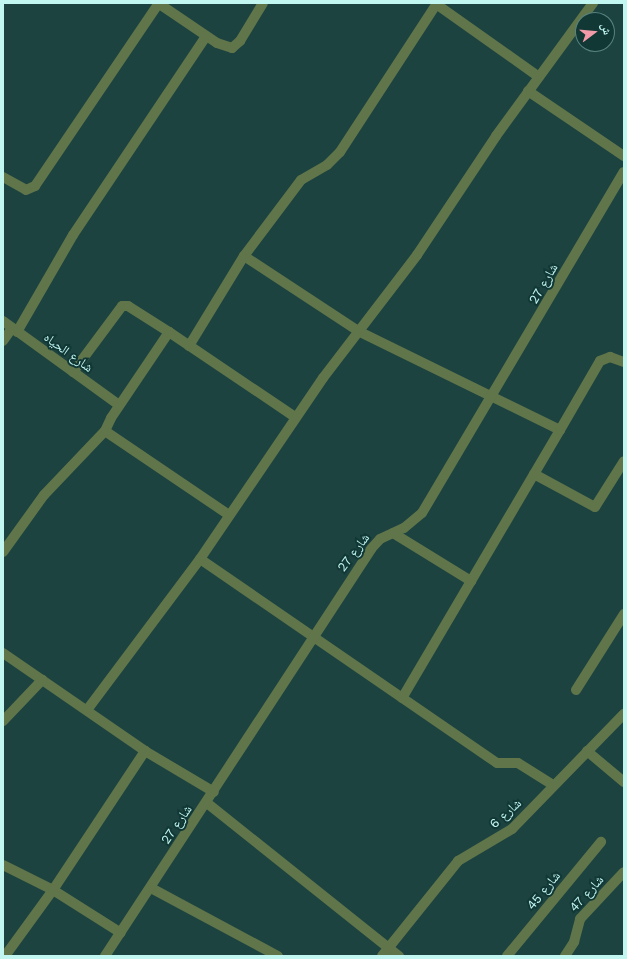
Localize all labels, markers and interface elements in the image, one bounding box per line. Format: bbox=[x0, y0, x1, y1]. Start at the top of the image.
north arrow bbox=[575, 12, 615, 52]
text: ش bbox=[598, 21, 614, 36]
street label: شارع 27 bbox=[526, 261, 562, 307]
street label: شارع الحياه bbox=[40, 330, 96, 376]
street label: شارع 27 bbox=[335, 531, 373, 575]
street label: شارع 6 bbox=[487, 796, 525, 832]
street label: شارع 27 bbox=[158, 802, 196, 848]
street label: شارع 45 bbox=[524, 869, 564, 913]
street label: شارع 47 bbox=[567, 873, 607, 915]

